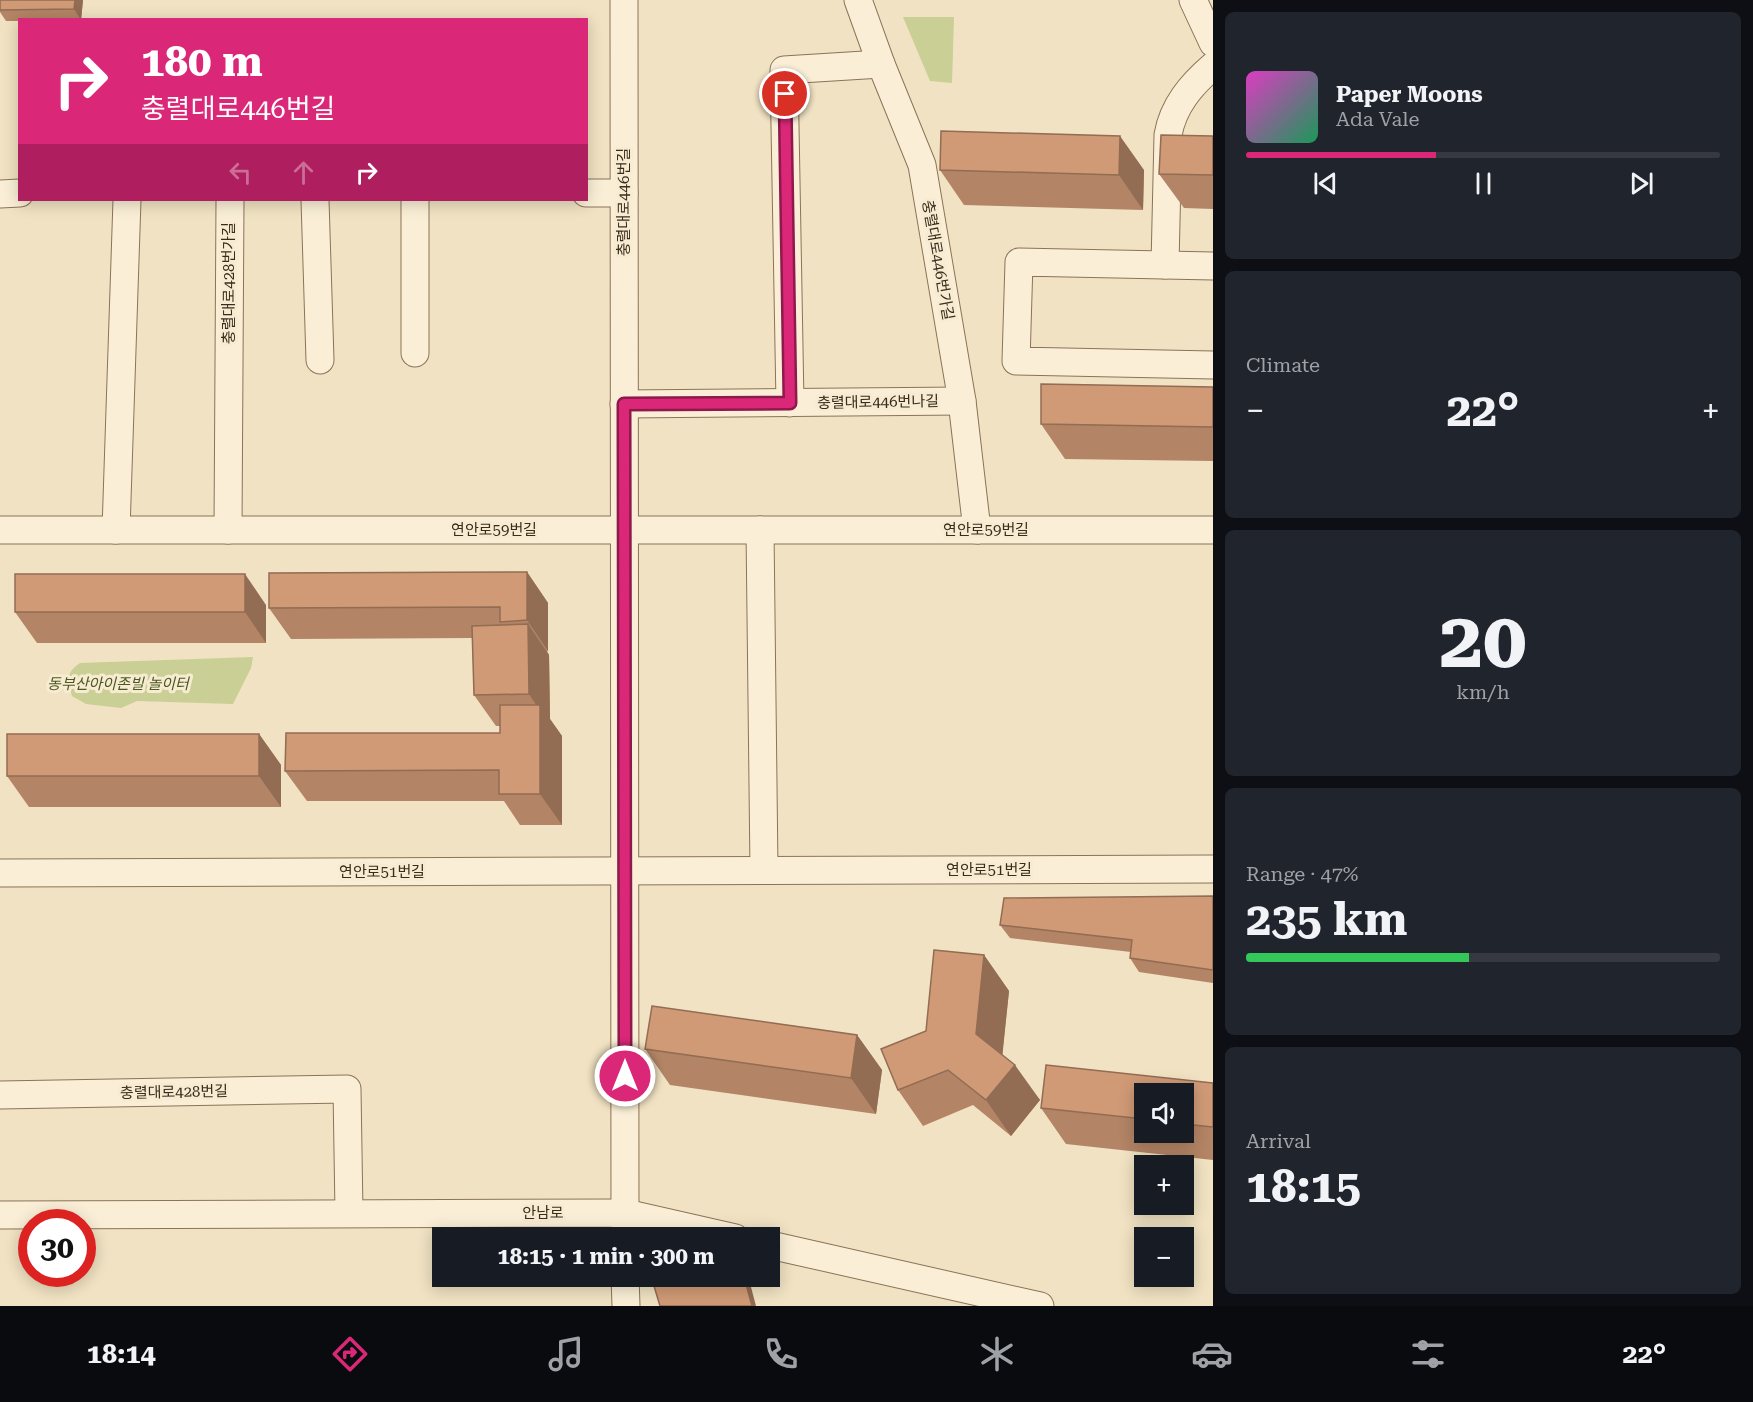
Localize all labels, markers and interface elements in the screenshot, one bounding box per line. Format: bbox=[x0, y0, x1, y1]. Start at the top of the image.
text: 180 m bbox=[141, 37, 263, 86]
icon: right bbox=[42, 42, 120, 120]
pin bbox=[759, 68, 810, 119]
icon: arrive bbox=[768, 77, 801, 110]
text: Paper Moons bbox=[1336, 82, 1483, 107]
text: 충렬대로446번길 bbox=[141, 93, 335, 125]
text: Ada Vale bbox=[1336, 107, 1419, 131]
street label: 충렬대로446번길 bbox=[615, 148, 633, 256]
icon: left bbox=[224, 156, 257, 189]
icon: ahead bbox=[287, 156, 320, 189]
icon: right bbox=[350, 156, 383, 189]
icon: previous bbox=[1309, 167, 1342, 200]
icon: pause bbox=[1467, 167, 1500, 200]
icon: next bbox=[1625, 167, 1658, 200]
street label: 충렬대로446번가길 bbox=[919, 198, 957, 322]
street label: 충렬대로428번가길 bbox=[220, 222, 238, 344]
text: Climate bbox=[1246, 353, 1320, 377]
text: 22° bbox=[1447, 384, 1519, 437]
text: − bbox=[1246, 391, 1264, 430]
text: + bbox=[1702, 391, 1720, 430]
street label: 충렬대로446번나길 bbox=[817, 392, 939, 412]
street label: 연안로59번길 bbox=[451, 521, 537, 539]
street label: 연안로59번길 bbox=[943, 521, 1029, 539]
text: 20 bbox=[1439, 595, 1527, 686]
park label: 동부산아이존빌 놀이터 bbox=[47, 675, 191, 693]
text: km/h bbox=[1456, 680, 1510, 704]
street label: 연안로51번길 bbox=[946, 861, 1032, 879]
text: Range · 47% bbox=[1246, 862, 1358, 886]
street label: 연안로51번길 bbox=[339, 863, 425, 881]
text: 235 km bbox=[1246, 893, 1407, 946]
position arrow bbox=[593, 1044, 657, 1108]
street label: 충렬대로428번길 bbox=[120, 1082, 228, 1102]
map controls bbox=[1134, 1083, 1194, 1287]
button: sound bbox=[1134, 1083, 1194, 1143]
text: Arrival bbox=[1246, 1129, 1311, 1153]
button: + bbox=[1134, 1155, 1194, 1215]
text: 18:15 bbox=[1246, 1160, 1361, 1213]
street label: 안남로 bbox=[522, 1204, 564, 1222]
speed limit sign: 30 bbox=[18, 1209, 96, 1287]
button: − bbox=[1134, 1227, 1194, 1287]
text: 18:15 · 1 min · 300 m bbox=[497, 1244, 715, 1269]
icon: directions bbox=[329, 1333, 371, 1375]
icon: music bbox=[545, 1333, 587, 1375]
icon: phone bbox=[760, 1333, 802, 1375]
icon: climate bbox=[976, 1333, 1018, 1375]
icon: car bbox=[1191, 1333, 1233, 1375]
icon: filters bbox=[1407, 1333, 1449, 1375]
text: 18:14 bbox=[87, 1338, 156, 1370]
text: 22° bbox=[1623, 1338, 1666, 1370]

